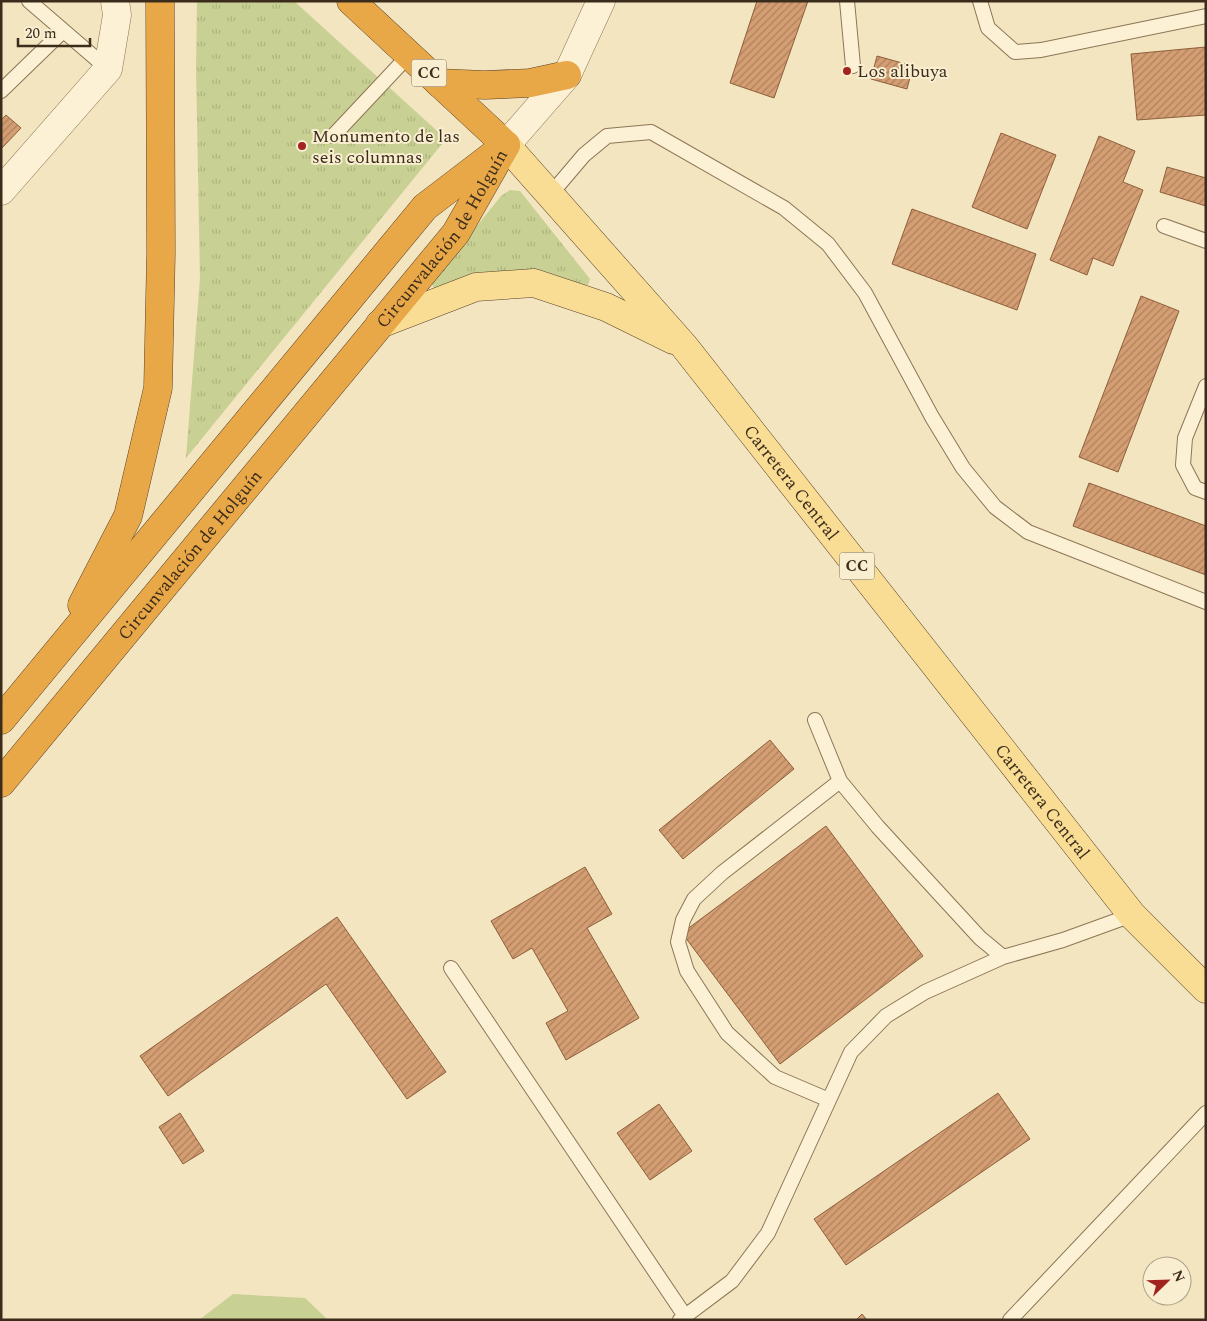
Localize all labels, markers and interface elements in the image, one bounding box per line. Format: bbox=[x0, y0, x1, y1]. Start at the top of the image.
scale bar bbox=[18, 15, 90, 47]
text: 20 m bbox=[25, 22, 57, 45]
place label: Los alibuya bbox=[857, 58, 948, 85]
road number: CC bbox=[412, 59, 446, 86]
marker: Los alibuya bbox=[841, 65, 853, 77]
place label: Monumento de las seis columnas bbox=[312, 123, 460, 171]
marker: Monumento de las seis columnas bbox=[296, 140, 308, 152]
street label: Circunvalación de Holguín bbox=[369, 144, 514, 334]
street label: Carretera Central bbox=[737, 419, 846, 546]
street label: Circunvalación de Holguín bbox=[111, 464, 268, 646]
road number: CC bbox=[840, 552, 874, 580]
street label: Carretera Central bbox=[988, 738, 1097, 865]
north arrow bbox=[1142, 1256, 1192, 1306]
text: N bbox=[1167, 1267, 1190, 1285]

